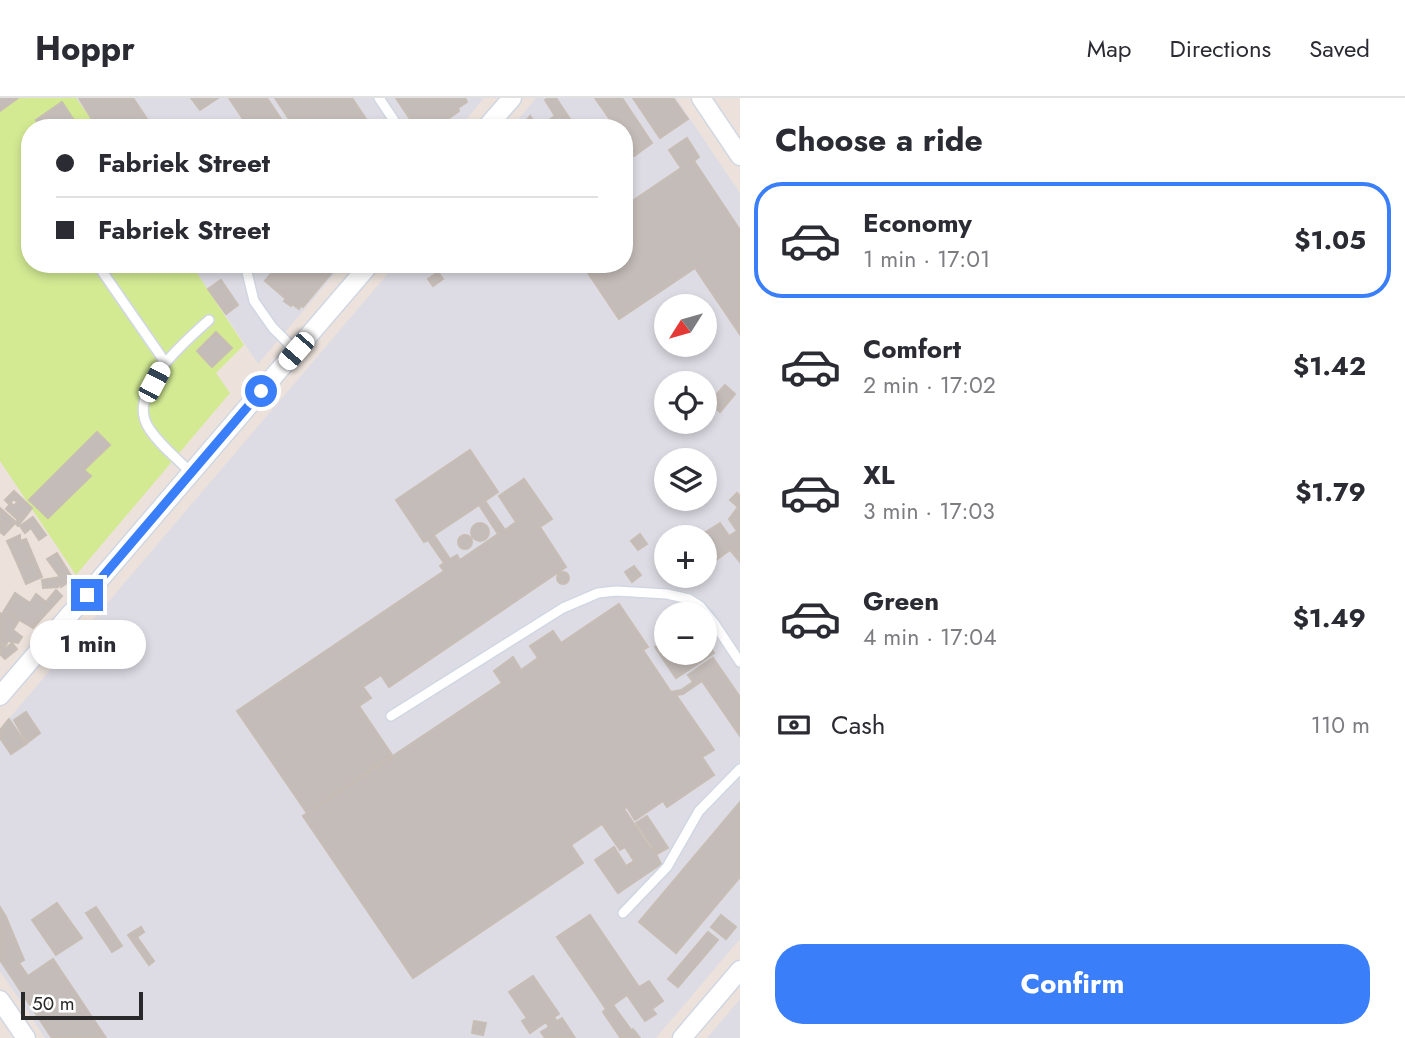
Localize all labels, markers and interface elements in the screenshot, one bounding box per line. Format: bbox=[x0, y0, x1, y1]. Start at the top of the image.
text: Hoppr bbox=[35, 25, 135, 72]
text: Map bbox=[1087, 31, 1132, 66]
text: Directions bbox=[1170, 31, 1271, 66]
text: Saved bbox=[1309, 31, 1370, 66]
text: Choose a ride bbox=[775, 117, 983, 163]
text: Fabriek Street bbox=[98, 144, 270, 182]
text: Economy bbox=[863, 204, 972, 242]
icon: car bbox=[779, 209, 842, 272]
text: Fabriek Street bbox=[98, 211, 270, 249]
text: $1.05 bbox=[1294, 221, 1366, 259]
text: 1 min · 17:01 bbox=[863, 242, 990, 276]
north arrow bbox=[654, 294, 718, 357]
map controls bbox=[654, 294, 717, 665]
car bbox=[275, 328, 318, 374]
text: Comfort bbox=[863, 330, 961, 368]
icon: car bbox=[779, 335, 842, 398]
text: $1.42 bbox=[1293, 347, 1366, 385]
car bbox=[135, 359, 174, 405]
text: 2 min · 17:02 bbox=[863, 368, 996, 402]
button: locate bbox=[654, 371, 717, 434]
route start bbox=[245, 375, 277, 407]
button: layers bbox=[654, 448, 717, 511]
text: XL bbox=[863, 456, 895, 494]
icon: car bbox=[779, 461, 842, 524]
text: $1.79 bbox=[1295, 473, 1366, 511]
text: 3 min · 17:03 bbox=[863, 494, 995, 528]
button: + bbox=[654, 525, 717, 588]
route end bbox=[71, 579, 103, 611]
text: Green bbox=[863, 582, 939, 620]
icon: car bbox=[779, 587, 842, 650]
text: $1.49 bbox=[1293, 599, 1366, 637]
button: − bbox=[654, 602, 717, 665]
callout: 1 min bbox=[29, 620, 145, 668]
text: 4 min · 17:04 bbox=[863, 620, 997, 654]
text: 1 min bbox=[59, 627, 117, 661]
icon: cash bbox=[775, 706, 813, 744]
text: Cash bbox=[831, 706, 885, 744]
text: 110 m bbox=[1311, 708, 1370, 742]
button: Confirm bbox=[775, 944, 1370, 1024]
scale bar bbox=[21, 989, 144, 1021]
text: 50 m bbox=[32, 990, 75, 1017]

